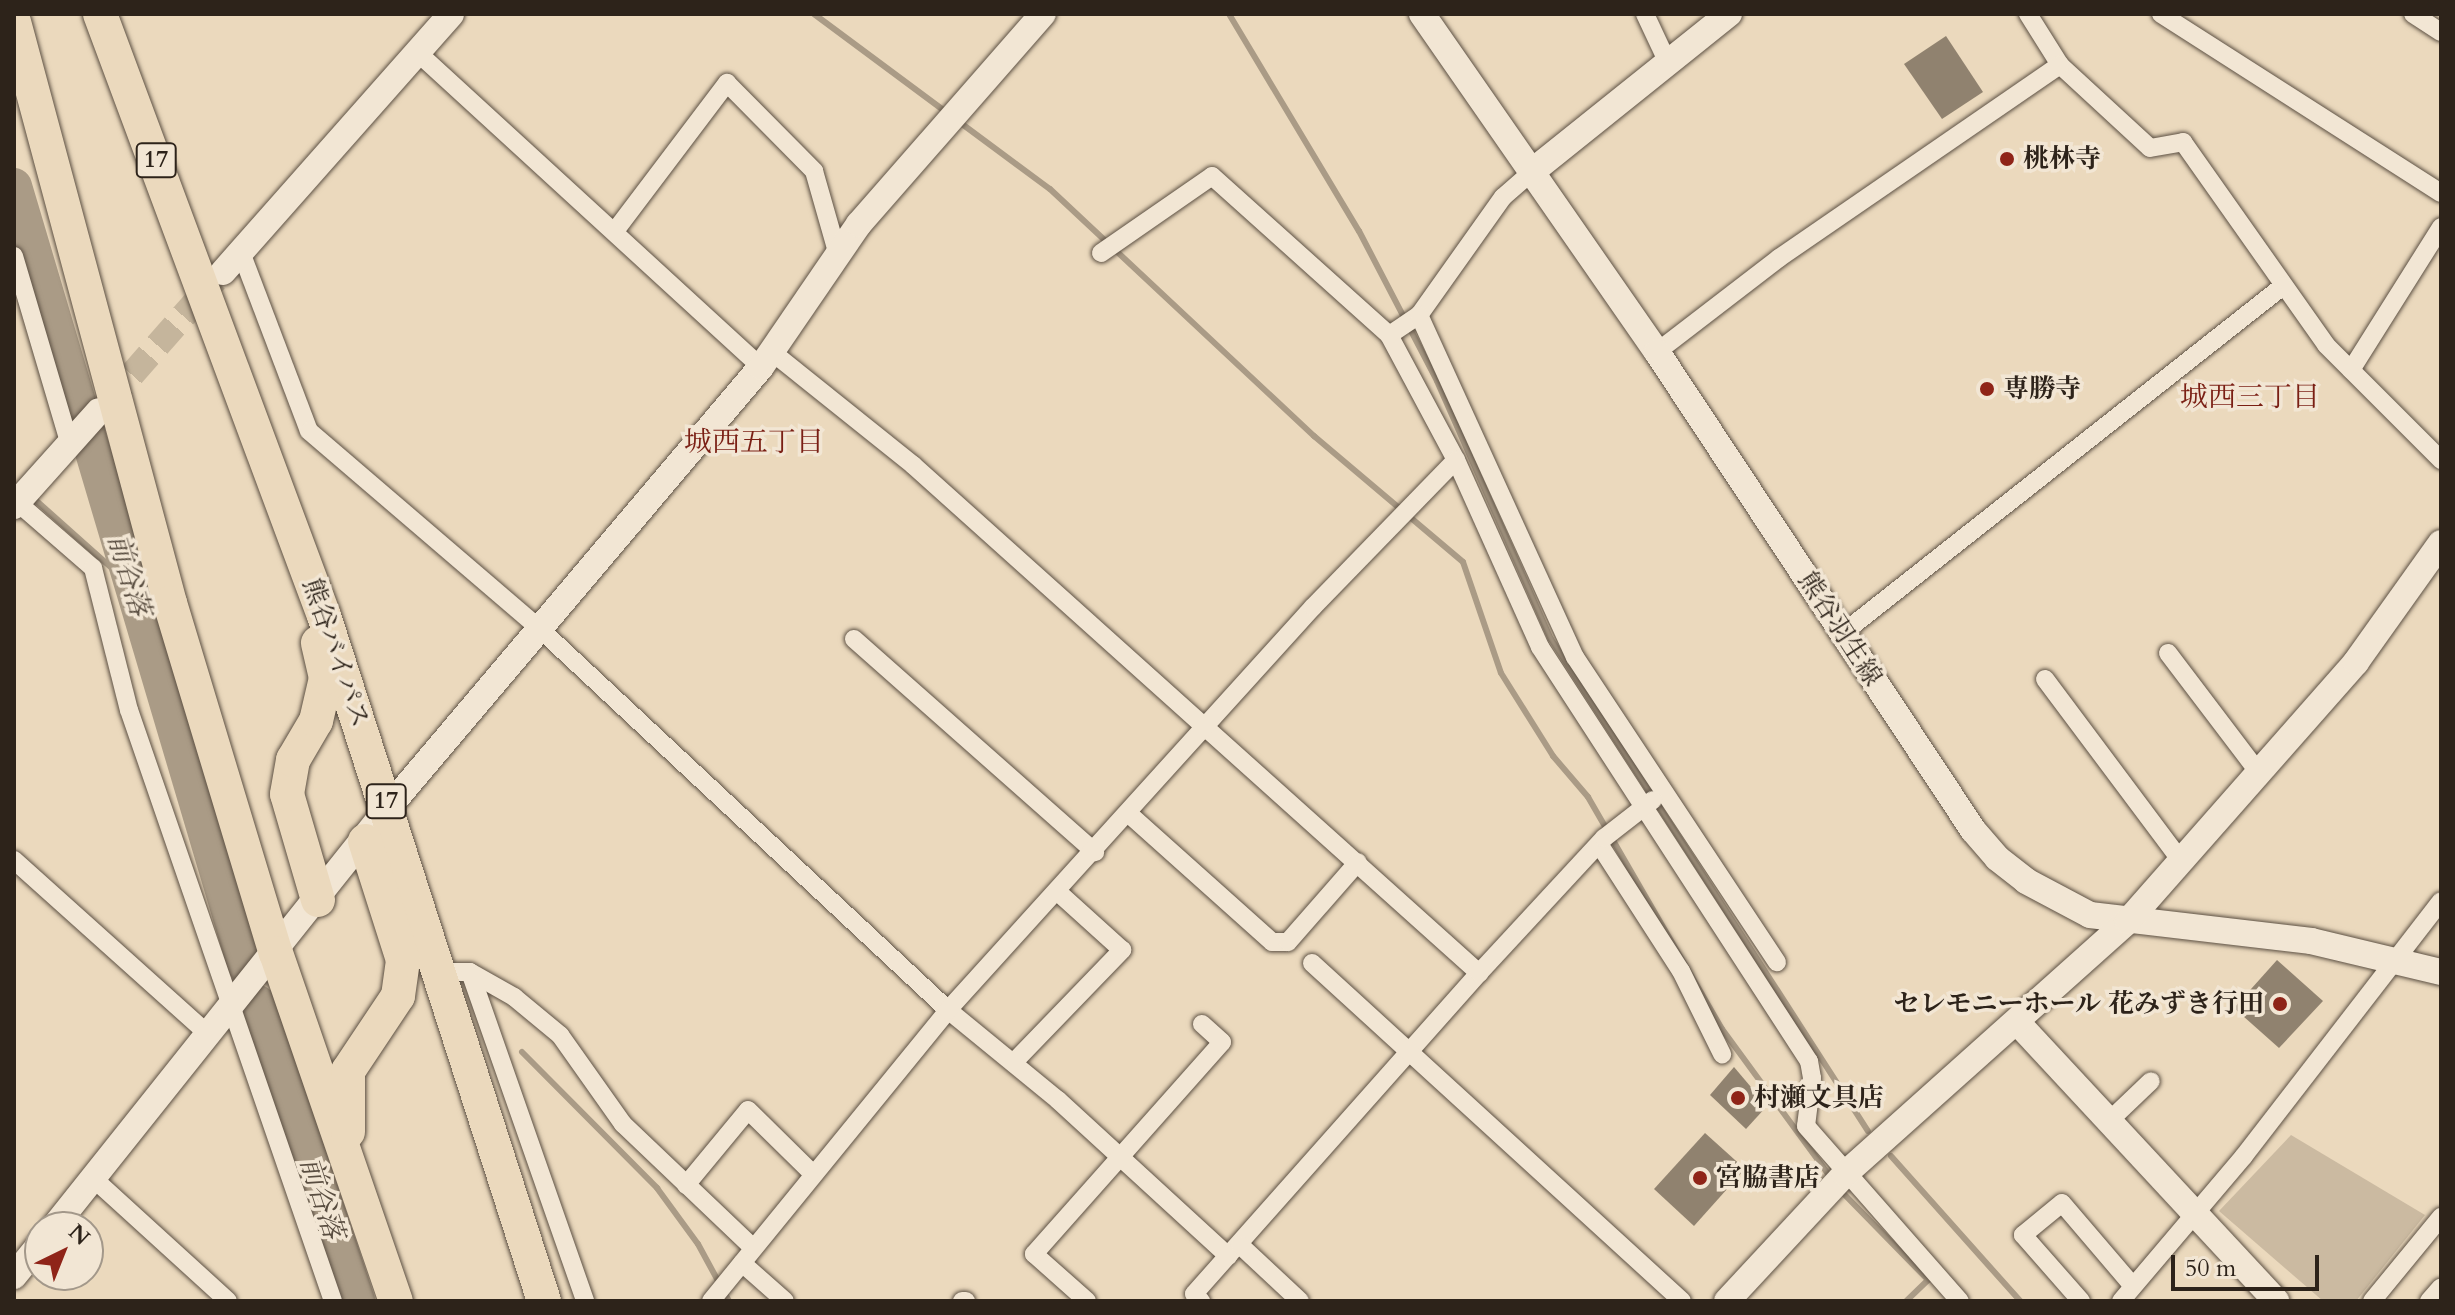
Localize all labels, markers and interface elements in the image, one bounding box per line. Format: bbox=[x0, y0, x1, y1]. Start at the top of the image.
road number: 17 bbox=[134, 140, 178, 180]
place label: 桃林寺 bbox=[2023, 143, 2101, 175]
marker: 桃林寺 bbox=[1998, 150, 2016, 168]
place label: 専勝寺 bbox=[2003, 373, 2081, 405]
marker: 専勝寺 bbox=[1978, 380, 1996, 398]
district label: 城西三丁目 bbox=[2180, 380, 2320, 414]
district label: 城西五丁目 bbox=[684, 425, 824, 459]
water label: 前谷落 bbox=[101, 530, 157, 620]
street label: 熊谷羽生線 bbox=[1792, 566, 1888, 692]
street label: 熊谷バイパス bbox=[296, 574, 376, 732]
road number: 17 bbox=[364, 781, 408, 821]
place label: セレモニーホール 花みずき行田 bbox=[1893, 988, 2264, 1020]
marker: セレモニーホール 花みずき行田 bbox=[2271, 995, 2289, 1013]
place label: 村瀬文具店 bbox=[1754, 1082, 1884, 1114]
marker: 村瀬文具店 bbox=[1729, 1089, 1747, 1107]
water label: 前谷落 bbox=[293, 1153, 351, 1243]
place label: 宮脇書店 bbox=[1716, 1162, 1820, 1194]
marker: 宮脇書店 bbox=[1691, 1169, 1709, 1187]
north arrow bbox=[24, 1211, 104, 1291]
text: N bbox=[62, 1217, 96, 1252]
scale bar bbox=[2175, 1239, 2323, 1289]
text: 50 m bbox=[2185, 1252, 2236, 1285]

